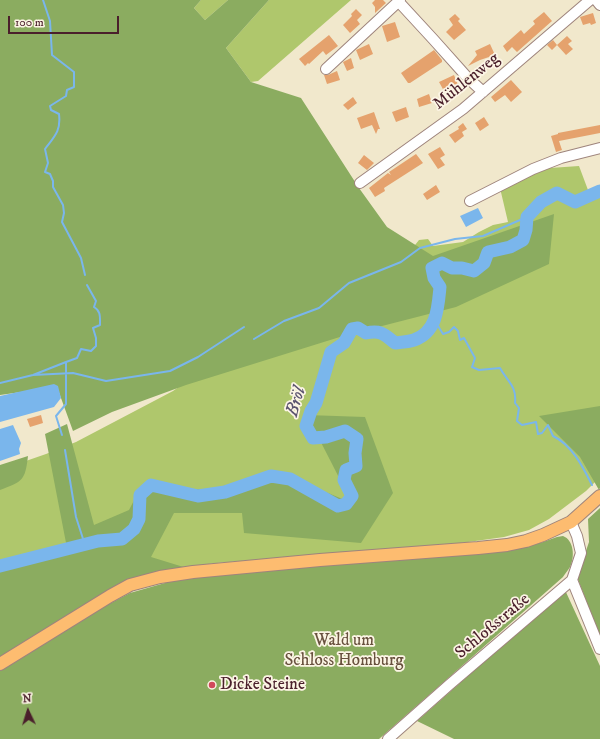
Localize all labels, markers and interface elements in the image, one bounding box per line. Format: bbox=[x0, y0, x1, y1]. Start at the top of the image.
scale bar bbox=[10, 8, 121, 34]
text: 100 m bbox=[15, 15, 44, 30]
street label: Mühlenweg bbox=[430, 49, 504, 115]
water label: Bröl bbox=[282, 385, 312, 419]
street label: Schloßstraße bbox=[452, 590, 534, 664]
park label: Wald um Schloss Homburg bbox=[284, 631, 404, 671]
place label: Dicke Steine bbox=[220, 675, 305, 695]
marker: Dicke Steine bbox=[207, 680, 217, 690]
north arrow bbox=[8, 691, 48, 731]
text: N bbox=[22, 692, 32, 706]

